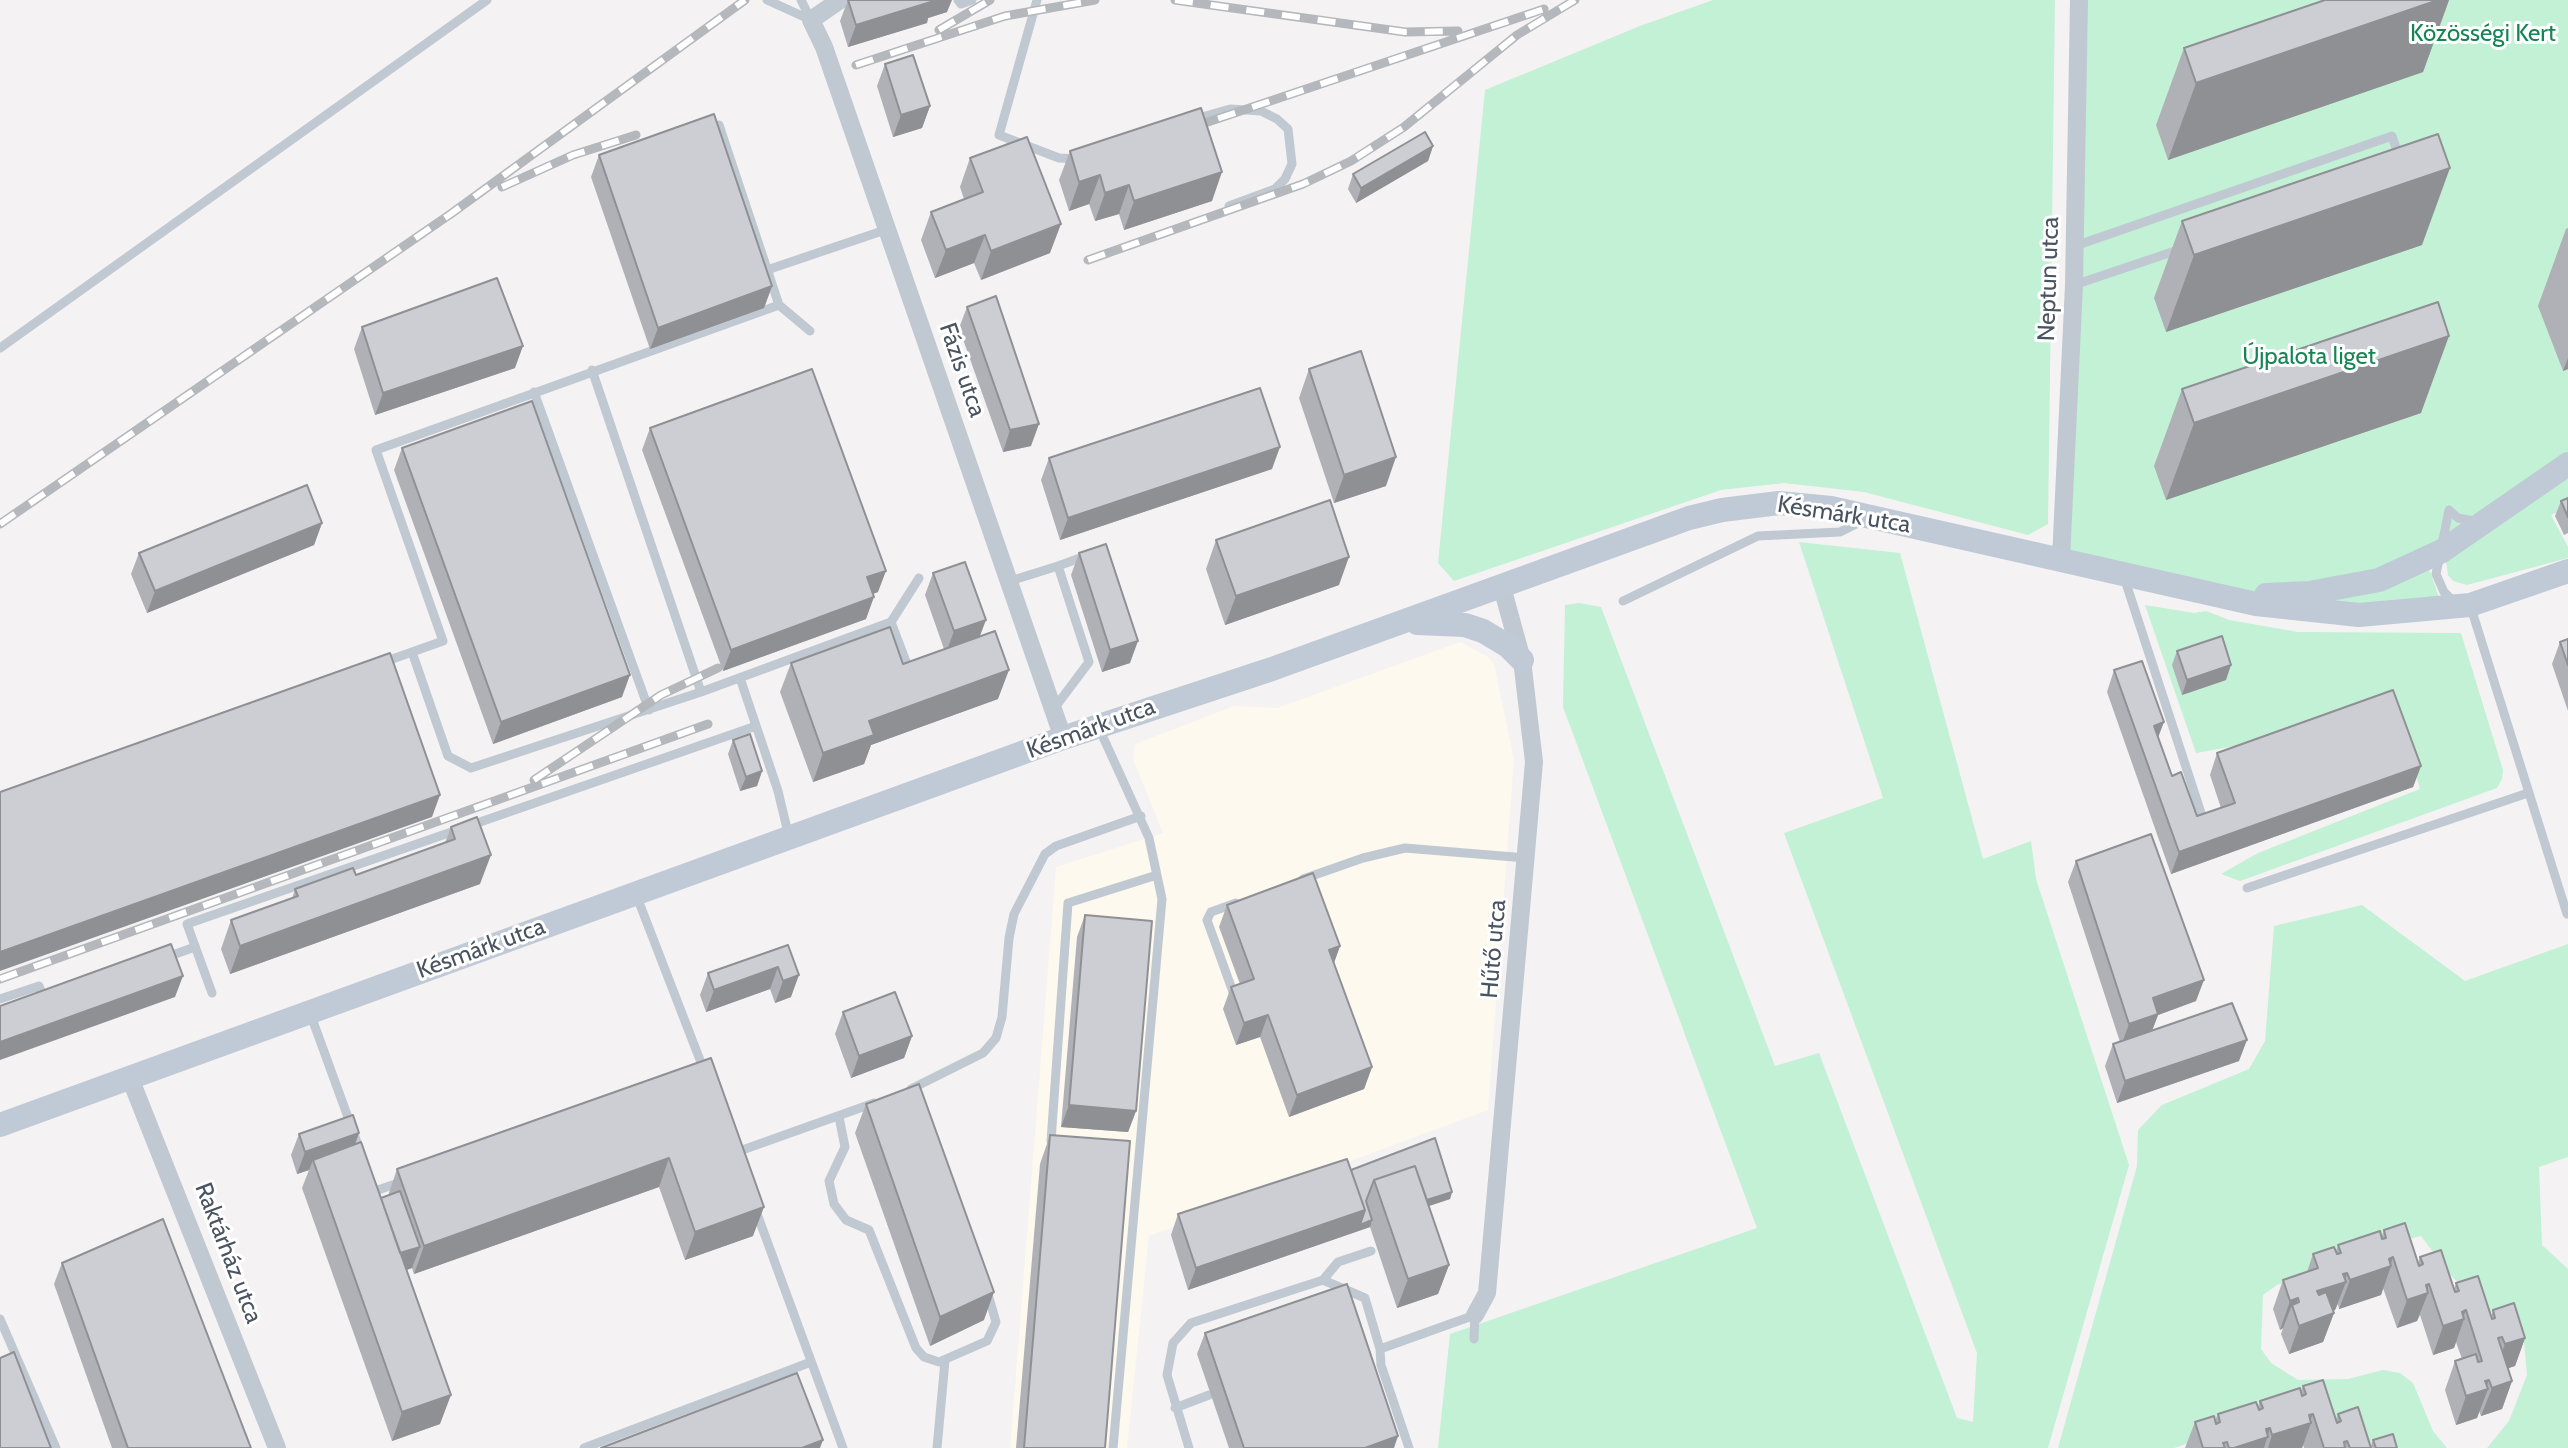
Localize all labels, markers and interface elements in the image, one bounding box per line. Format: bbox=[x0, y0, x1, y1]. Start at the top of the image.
park label: Közösségi Kert bbox=[2410, 20, 2556, 48]
street label: Neptun utca bbox=[2032, 216, 2066, 342]
street label: Fázis utca bbox=[933, 319, 991, 421]
park label: Újpalota liget bbox=[2242, 343, 2376, 371]
street label: Késmárk utca bbox=[1775, 490, 1913, 540]
street label: Késmárk utca bbox=[1023, 693, 1159, 765]
street label: Hűtő utca bbox=[1475, 898, 1513, 1000]
street label: Késmárk utca bbox=[413, 913, 549, 985]
street label: Raktárház utca bbox=[188, 1179, 268, 1327]

